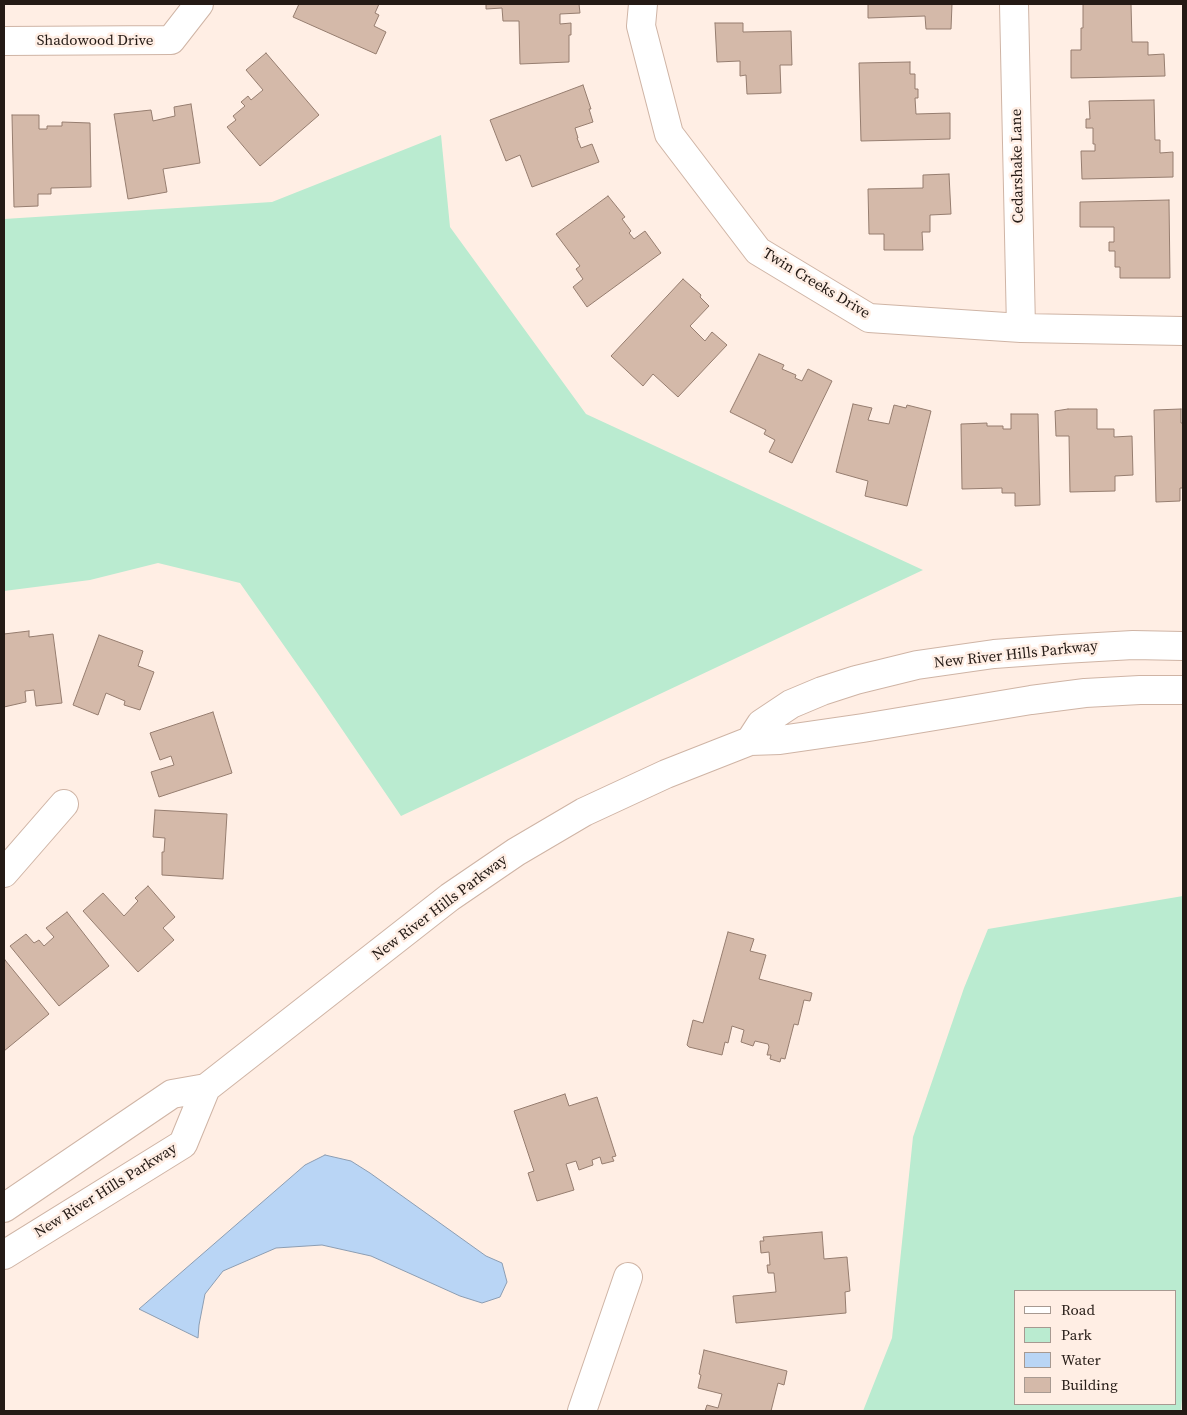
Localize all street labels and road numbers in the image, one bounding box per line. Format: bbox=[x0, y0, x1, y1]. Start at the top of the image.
street label: Shadowood Drive bbox=[37, 32, 153, 50]
street label: Cedarshake Lane bbox=[1008, 109, 1028, 223]
street label: Twin Creeks Drive bbox=[759, 245, 873, 323]
street label: New River Hills Parkway bbox=[933, 637, 1099, 673]
street label: New River Hills Parkway bbox=[369, 851, 511, 965]
street label: New River Hills Parkway bbox=[31, 1140, 181, 1242]

